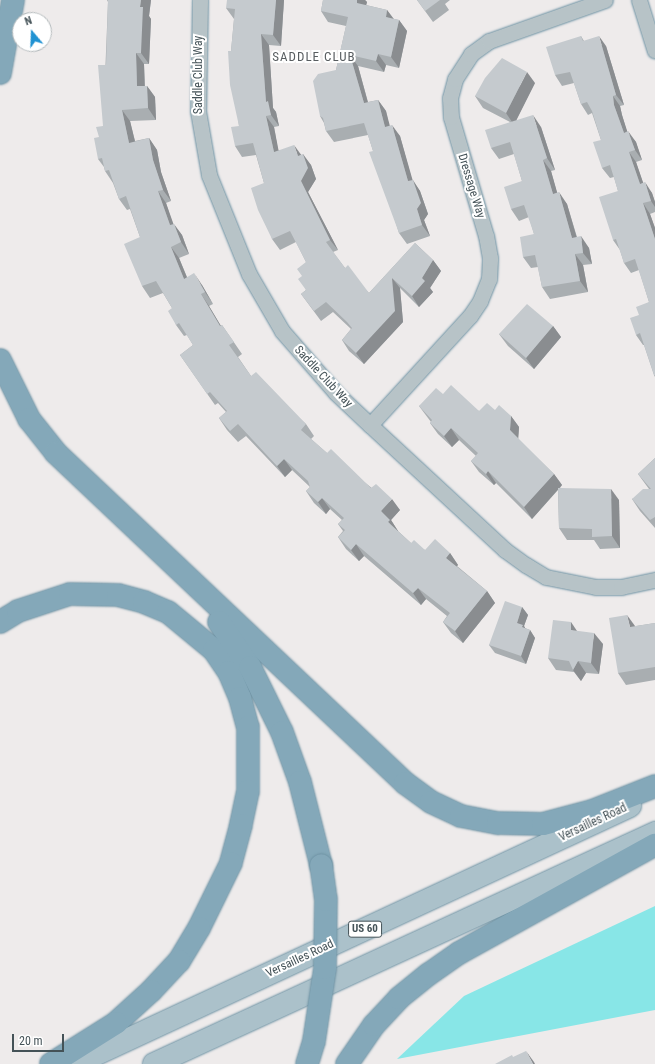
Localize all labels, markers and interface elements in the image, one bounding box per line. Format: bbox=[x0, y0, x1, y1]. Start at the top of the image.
north arrow bbox=[12, 12, 52, 52]
text: N bbox=[23, 14, 34, 28]
street label: Saddle Club Way bbox=[192, 36, 206, 114]
district label: SADDLE CLUB bbox=[272, 49, 356, 65]
street label: Dressage Way bbox=[454, 152, 488, 220]
street label: Saddle Club Way bbox=[291, 343, 355, 411]
street label: Versailles Road bbox=[557, 801, 629, 845]
road number: US 60 bbox=[348, 920, 382, 938]
street label: Versailles Road bbox=[264, 937, 336, 981]
scale bar bbox=[14, 1026, 66, 1052]
text: 20 m bbox=[19, 1034, 43, 1048]

